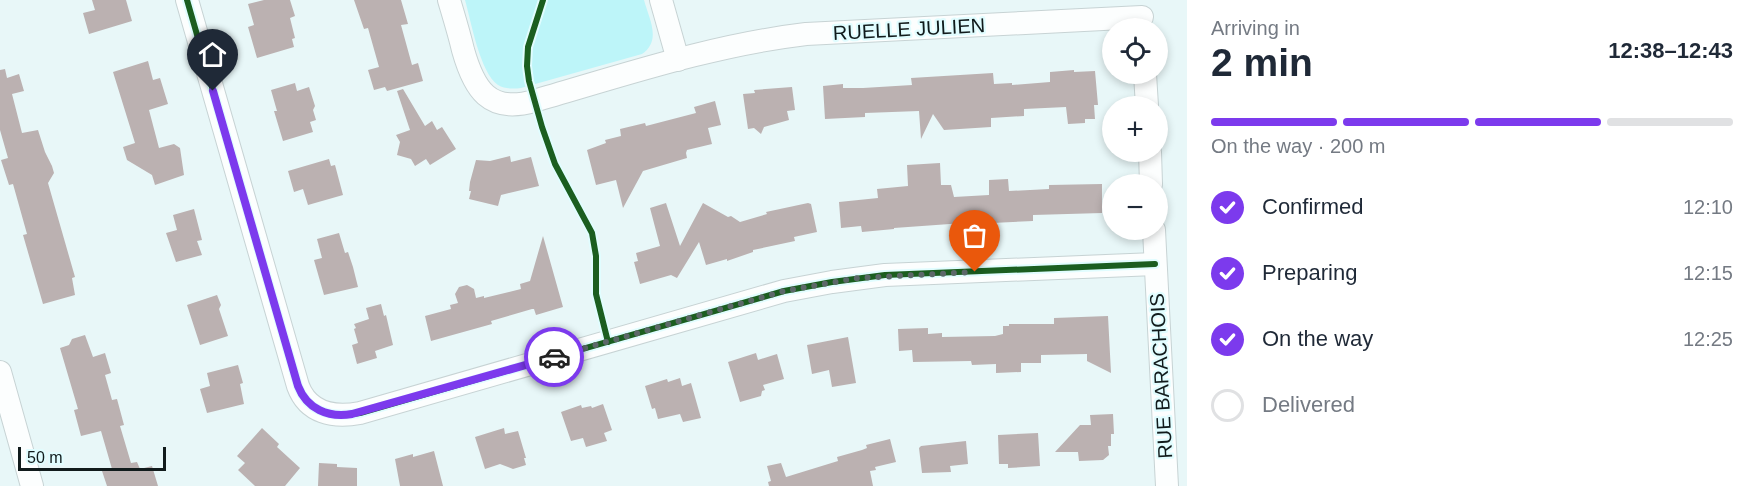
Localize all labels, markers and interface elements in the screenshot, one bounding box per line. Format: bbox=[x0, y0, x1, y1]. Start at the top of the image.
street label: RUELLE JULIEN bbox=[832, 14, 986, 44]
text: Arriving in bbox=[1211, 17, 1300, 39]
map controls bbox=[1102, 18, 1168, 240]
button: locate bbox=[1102, 18, 1168, 84]
pin bbox=[187, 29, 238, 91]
icon: home bbox=[196, 38, 229, 71]
text: 12:38–12:43 bbox=[1608, 38, 1733, 63]
text: 2 min bbox=[1211, 41, 1313, 84]
button: + bbox=[1102, 96, 1168, 162]
text: On the way · 200 m bbox=[1211, 135, 1386, 157]
button: − bbox=[1102, 174, 1168, 240]
icon: check bbox=[1211, 191, 1244, 224]
text: Confirmed bbox=[1262, 194, 1363, 219]
text: 12:10 bbox=[1683, 196, 1733, 218]
pin bbox=[949, 210, 1000, 272]
icon: bag bbox=[958, 219, 991, 252]
icon: check bbox=[1211, 257, 1244, 290]
text: Preparing bbox=[1262, 260, 1357, 285]
text: 12:15 bbox=[1683, 262, 1733, 284]
street label: RUE BARACHOIS bbox=[1146, 293, 1176, 459]
icon: check bbox=[1211, 323, 1244, 356]
text: On the way bbox=[1262, 326, 1373, 351]
courier bbox=[524, 327, 584, 387]
text: 12:25 bbox=[1683, 328, 1733, 350]
icon: car bbox=[538, 341, 571, 374]
text: Delivered bbox=[1262, 392, 1355, 417]
scale bar bbox=[18, 444, 166, 472]
text: 50 m bbox=[27, 449, 63, 466]

